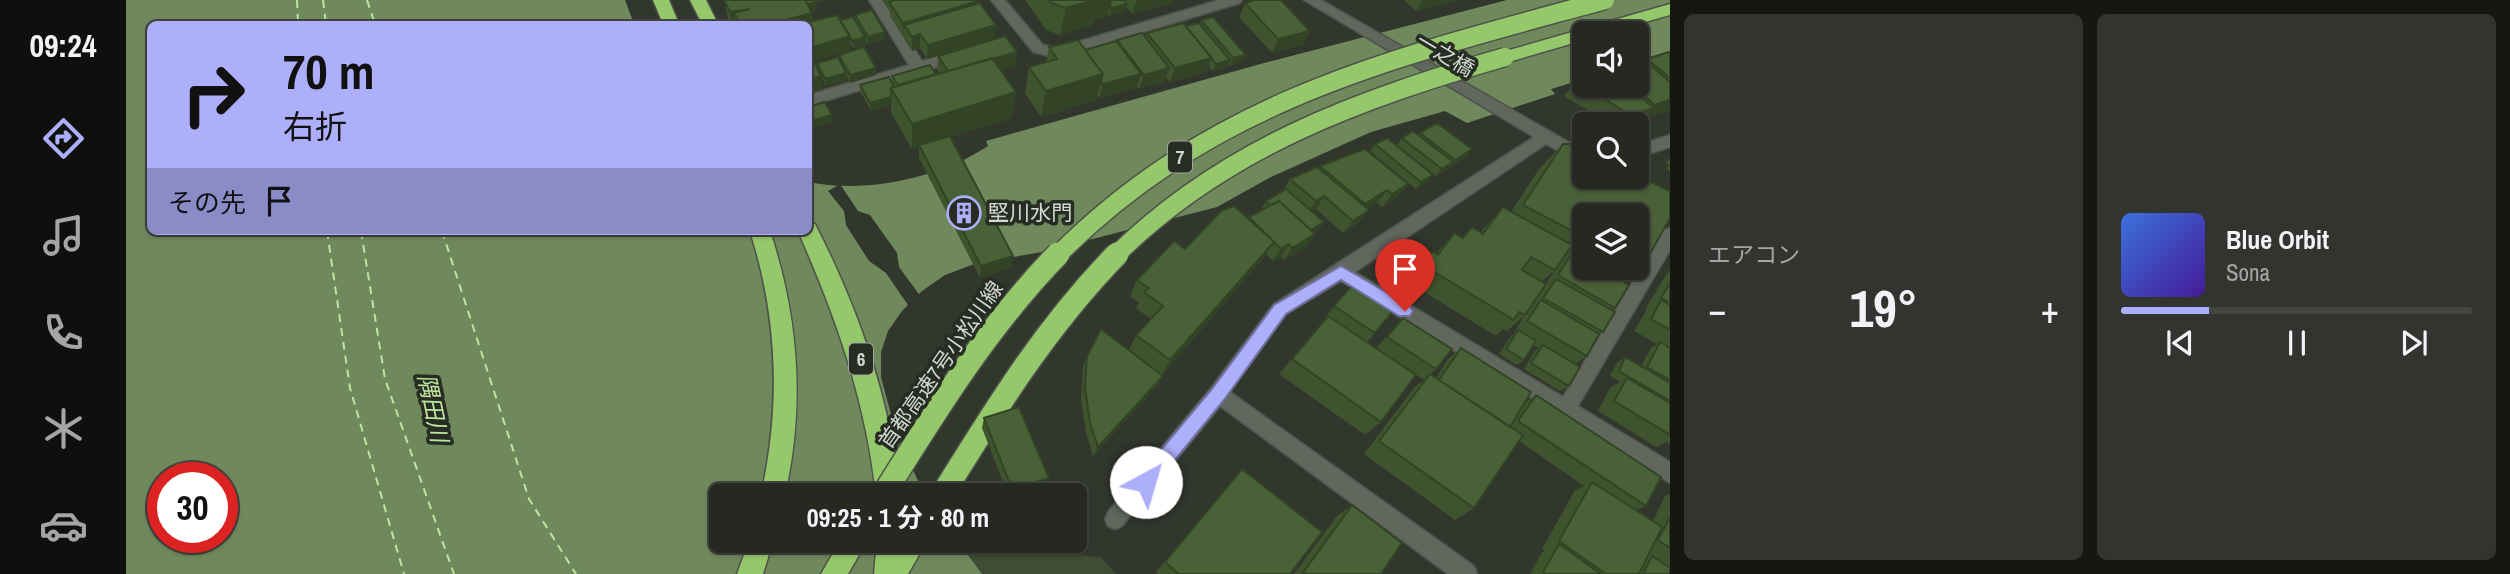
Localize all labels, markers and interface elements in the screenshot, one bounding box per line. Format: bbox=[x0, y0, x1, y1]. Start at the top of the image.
map controls bbox=[1572, 21, 1649, 280]
button: sound bbox=[1572, 21, 1649, 98]
text: 09:24 bbox=[29, 24, 97, 67]
street label: 一之橋 bbox=[1411, 26, 1480, 83]
text: 70 m bbox=[283, 38, 375, 104]
icon: right bbox=[168, 49, 259, 140]
text: 右折 bbox=[283, 105, 347, 148]
button: search bbox=[1572, 112, 1649, 189]
icon: directions bbox=[39, 114, 88, 163]
road number: 7 bbox=[1168, 141, 1192, 172]
icon: arrive bbox=[260, 182, 298, 220]
text: その先 bbox=[168, 185, 246, 220]
building icon: 堅川水門 bbox=[945, 194, 983, 232]
place label: 堅川水門 bbox=[988, 198, 1072, 227]
button: layers bbox=[1572, 203, 1649, 280]
icon: music bbox=[39, 211, 88, 260]
text: Blue Orbit bbox=[2226, 222, 2329, 257]
pin bbox=[1375, 239, 1435, 311]
text: エアコン bbox=[1708, 239, 1800, 270]
icon: arrive bbox=[1386, 250, 1424, 288]
text: Sona bbox=[2226, 257, 2270, 288]
text: 19° bbox=[1849, 273, 1918, 343]
street label: 首都高速7号小松川線 bbox=[872, 275, 1009, 454]
text: − bbox=[1708, 284, 1726, 335]
text: + bbox=[2041, 284, 2059, 335]
icon: phone bbox=[39, 308, 88, 357]
icon: previous bbox=[2161, 324, 2199, 362]
icon: pause bbox=[2278, 324, 2316, 362]
icon: next bbox=[2395, 324, 2433, 362]
road number: 6 bbox=[849, 344, 873, 374]
water label: 隅田川 bbox=[411, 371, 456, 448]
icon: climate bbox=[39, 404, 88, 453]
position arrow bbox=[1109, 445, 1183, 519]
speed limit sign: 30 bbox=[147, 462, 238, 553]
text: 09:25 · 1 分 · 80 m bbox=[807, 500, 989, 535]
icon: car bbox=[39, 501, 88, 550]

